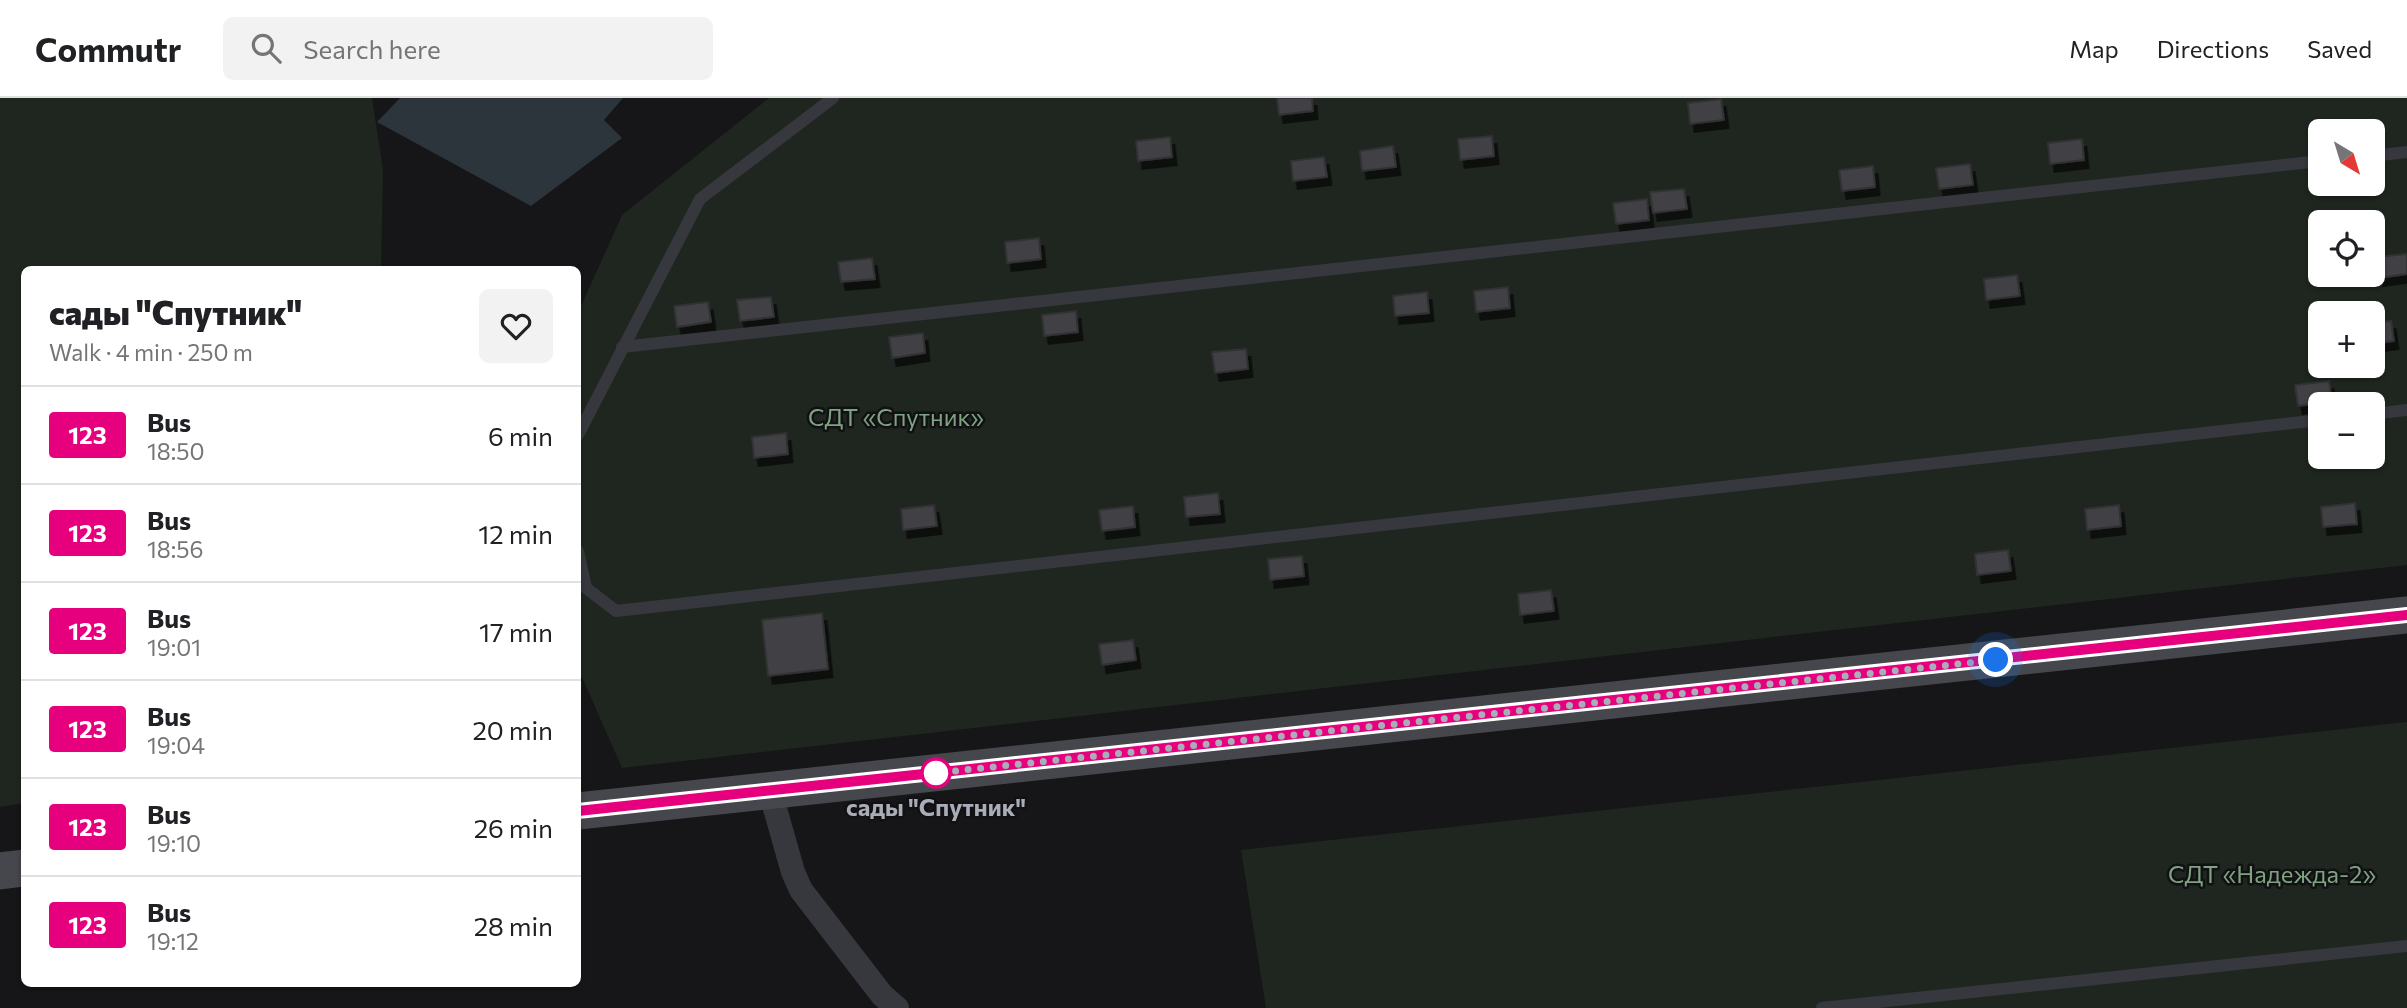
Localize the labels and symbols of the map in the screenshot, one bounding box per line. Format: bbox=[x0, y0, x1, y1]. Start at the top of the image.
north arrow bbox=[2308, 119, 2385, 196]
park label: СДТ «Спутник» bbox=[808, 402, 984, 431]
your location bbox=[1978, 642, 2013, 677]
marker: сады "Спутник" bbox=[921, 758, 951, 788]
place label: сады "Спутник" bbox=[846, 792, 1026, 821]
park label: СДТ «Надежда-2» bbox=[2168, 859, 2376, 888]

